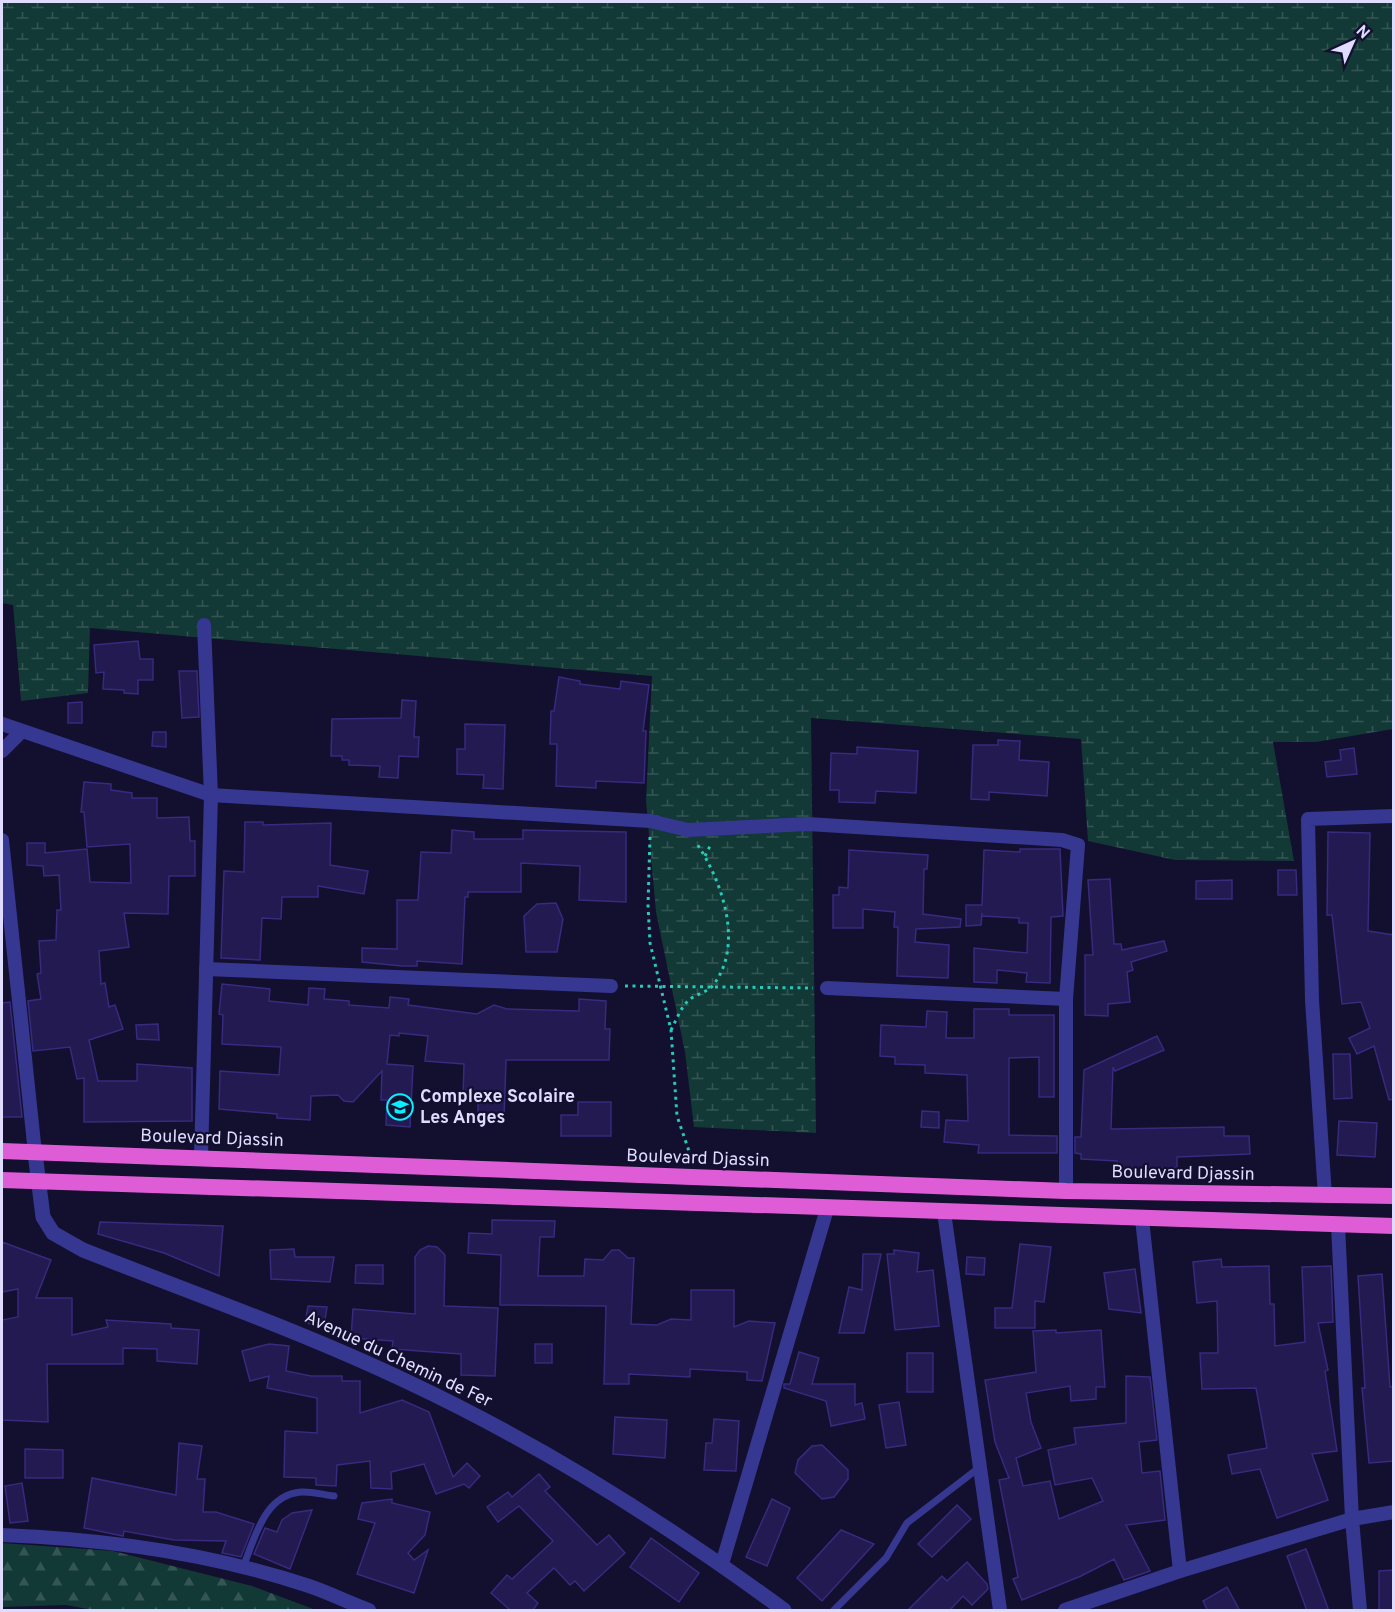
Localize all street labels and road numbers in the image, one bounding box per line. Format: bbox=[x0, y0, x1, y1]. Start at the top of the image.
street label: Boulevard Djassin bbox=[140, 1125, 284, 1153]
street label: Boulevard Djassin bbox=[626, 1145, 770, 1173]
street label: Boulevard Djassin bbox=[1111, 1161, 1255, 1187]
street label: Avenue du Chemin de Fer bbox=[300, 1306, 496, 1414]

